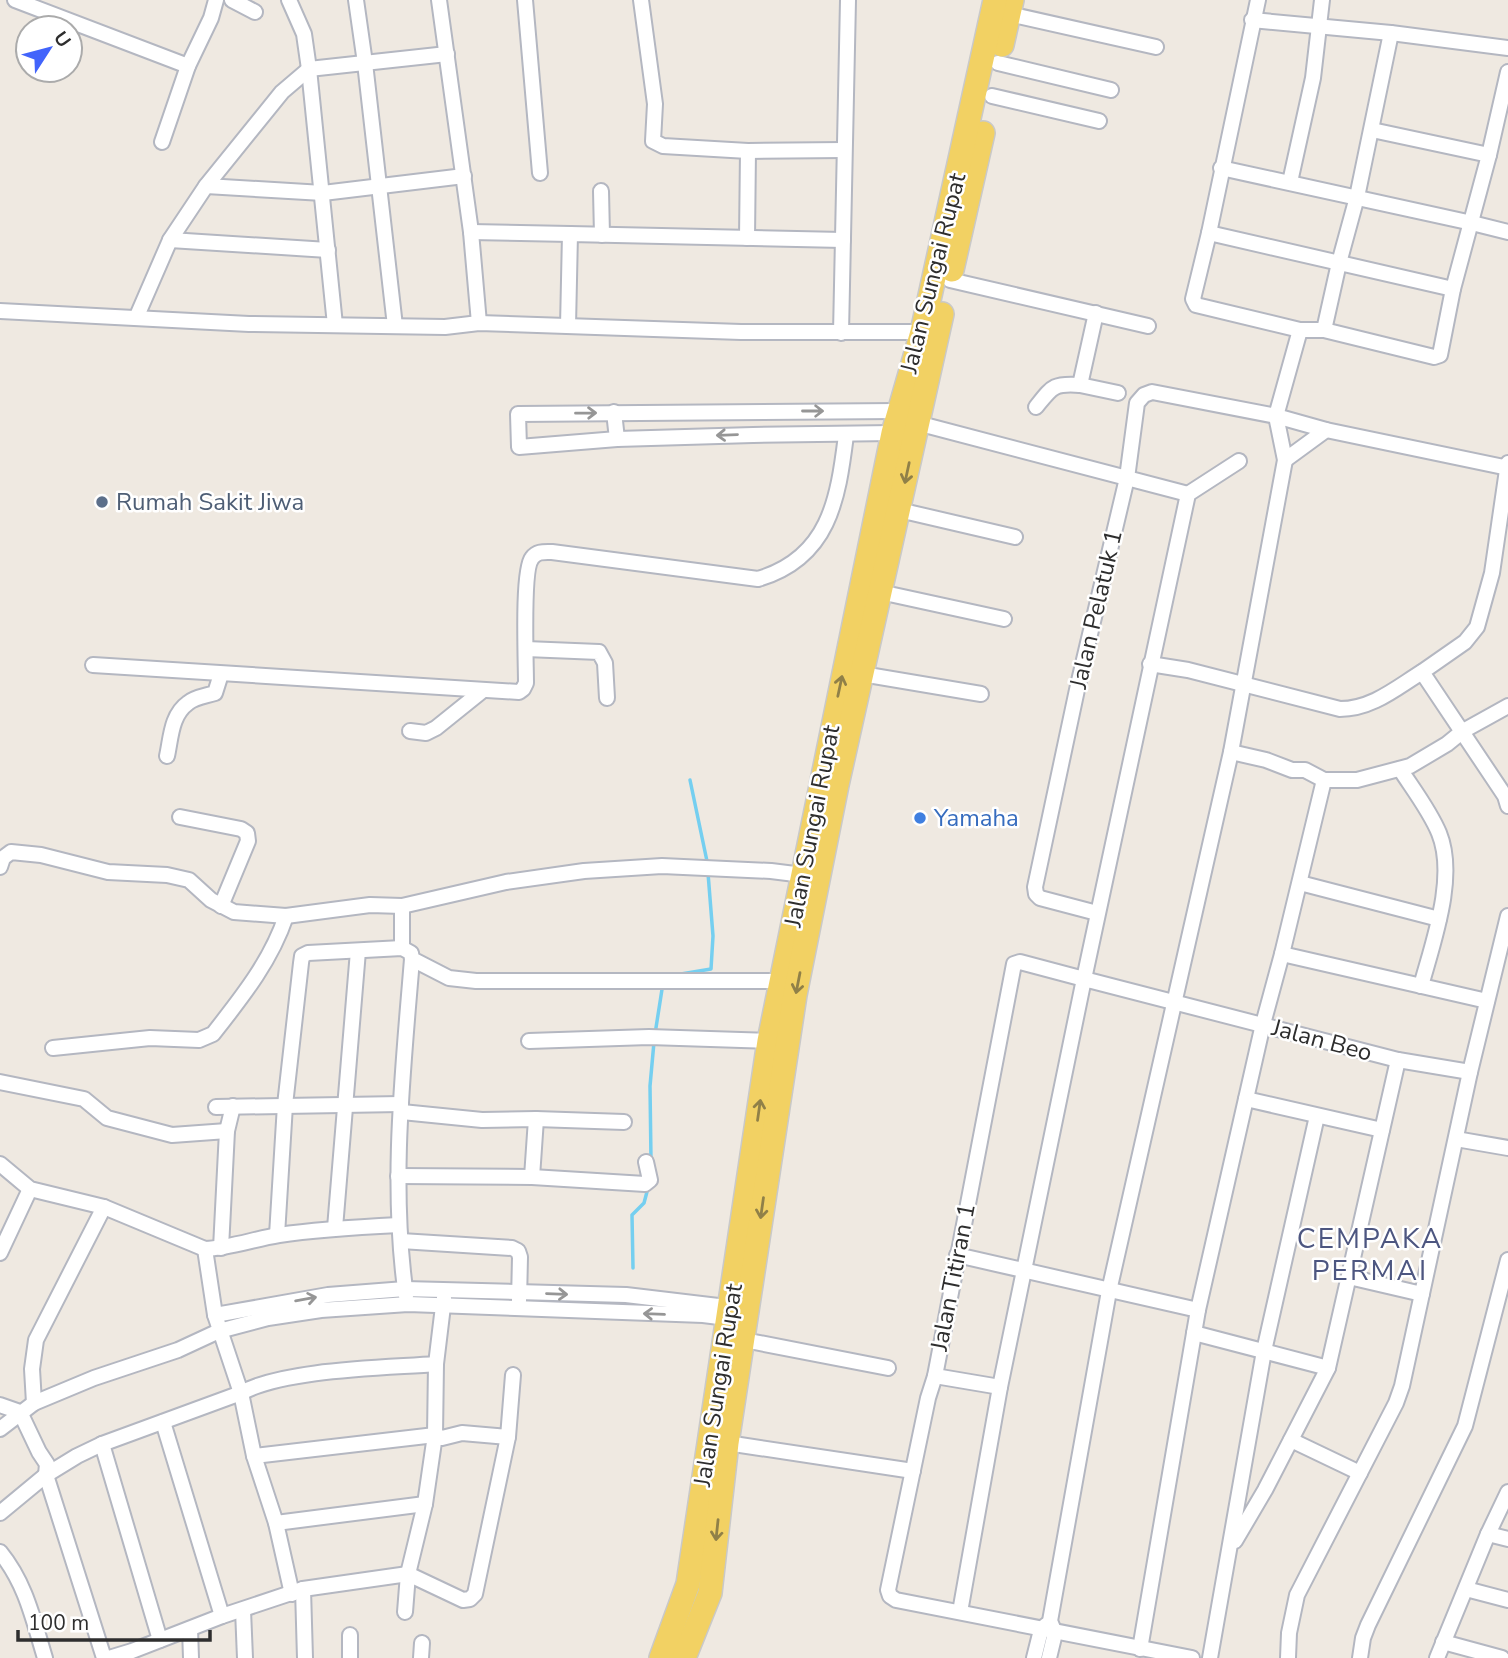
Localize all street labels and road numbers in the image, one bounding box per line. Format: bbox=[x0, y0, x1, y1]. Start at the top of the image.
street label: Jalan Sungai Rupat bbox=[892, 169, 973, 377]
street label: Jalan Pelatuk 1 bbox=[1062, 527, 1130, 692]
street label: Jalan Sungai Rupat bbox=[777, 722, 847, 931]
street label: Jalan Beo bbox=[1267, 1011, 1376, 1069]
street label: Jalan Titiran 1 bbox=[923, 1201, 983, 1354]
street label: Jalan Sungai Rupat bbox=[686, 1281, 750, 1490]

